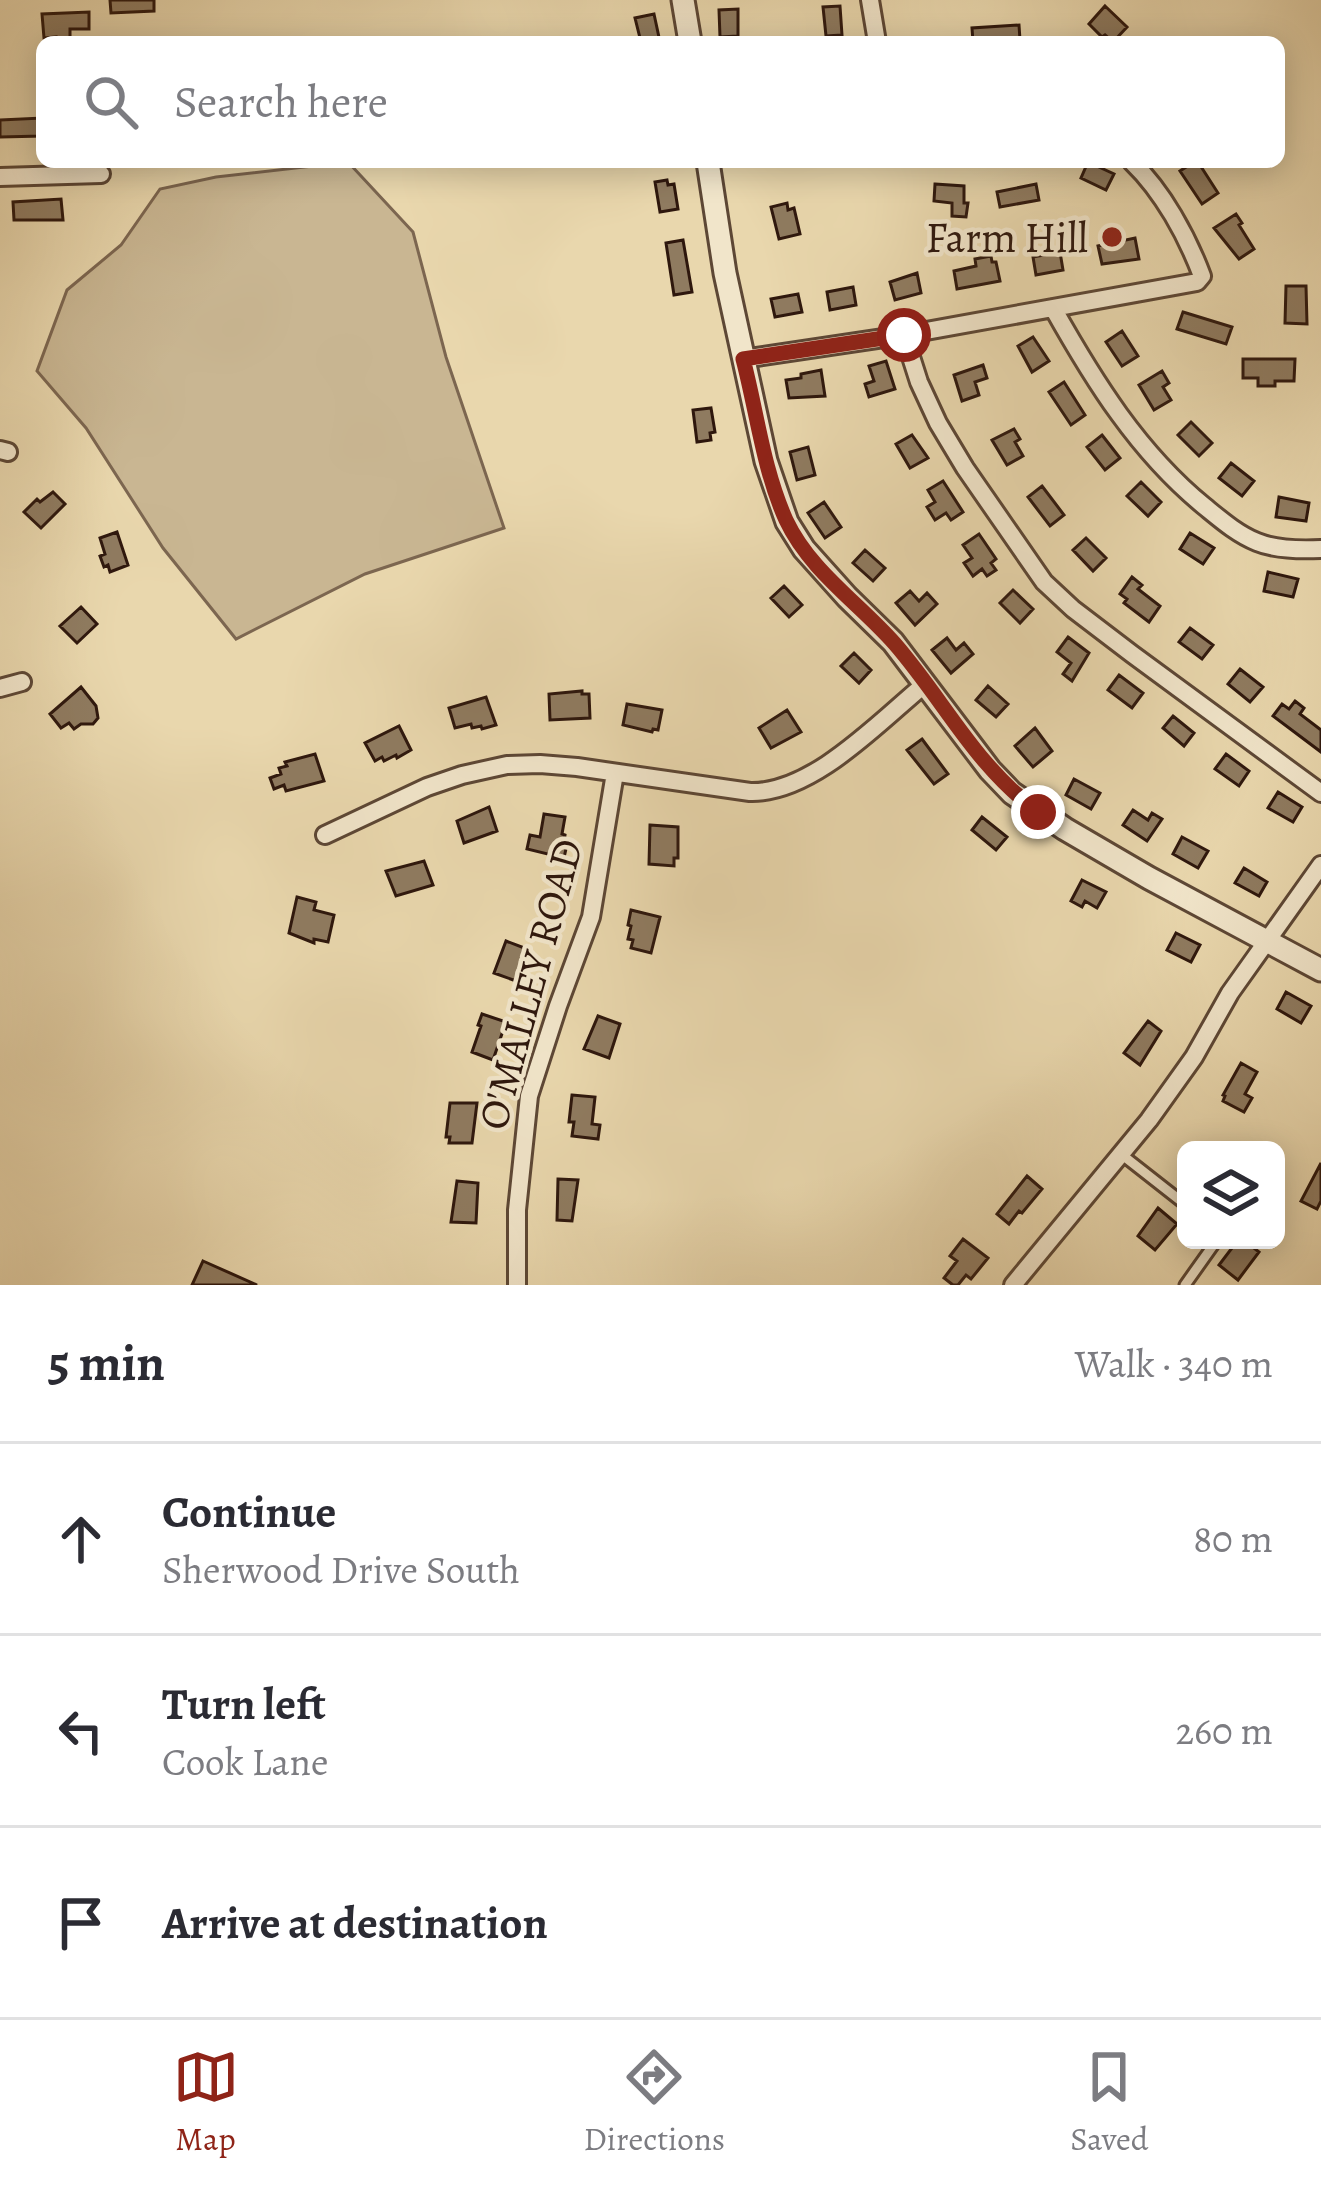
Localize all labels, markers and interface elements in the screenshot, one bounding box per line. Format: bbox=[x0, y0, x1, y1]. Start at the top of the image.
search box bbox=[36, 36, 1285, 168]
icon: search bbox=[78, 69, 144, 135]
text: Search here bbox=[174, 71, 388, 133]
place label: Farm Hill bbox=[926, 209, 1088, 266]
marker: Farm Hill bbox=[1099, 224, 1125, 250]
route start bbox=[877, 308, 931, 362]
route end bbox=[1011, 785, 1065, 839]
street label: O'MALLEY ROAD bbox=[464, 832, 596, 1136]
map controls bbox=[1177, 1141, 1285, 1249]
button: layers bbox=[1177, 1141, 1285, 1249]
text: 5 min bbox=[48, 1328, 165, 1398]
text: Walk · 340 m bbox=[1075, 1337, 1273, 1390]
text: Continue bbox=[162, 1481, 336, 1543]
icon: ahead bbox=[48, 1506, 114, 1572]
text: 80 m bbox=[1193, 1512, 1273, 1565]
text: Sherwood Drive South bbox=[162, 1543, 520, 1596]
text: Turn left bbox=[162, 1673, 326, 1735]
icon: left bbox=[48, 1698, 114, 1764]
text: 260 m bbox=[1175, 1704, 1273, 1757]
text: Cook Lane bbox=[162, 1735, 328, 1788]
icon: arrive bbox=[48, 1890, 114, 1956]
text: Arrive at destination bbox=[162, 1892, 548, 1954]
tab: Map bbox=[173, 2044, 239, 2161]
tab: Directions bbox=[584, 2044, 725, 2161]
tab: Saved bbox=[1070, 2044, 1148, 2161]

